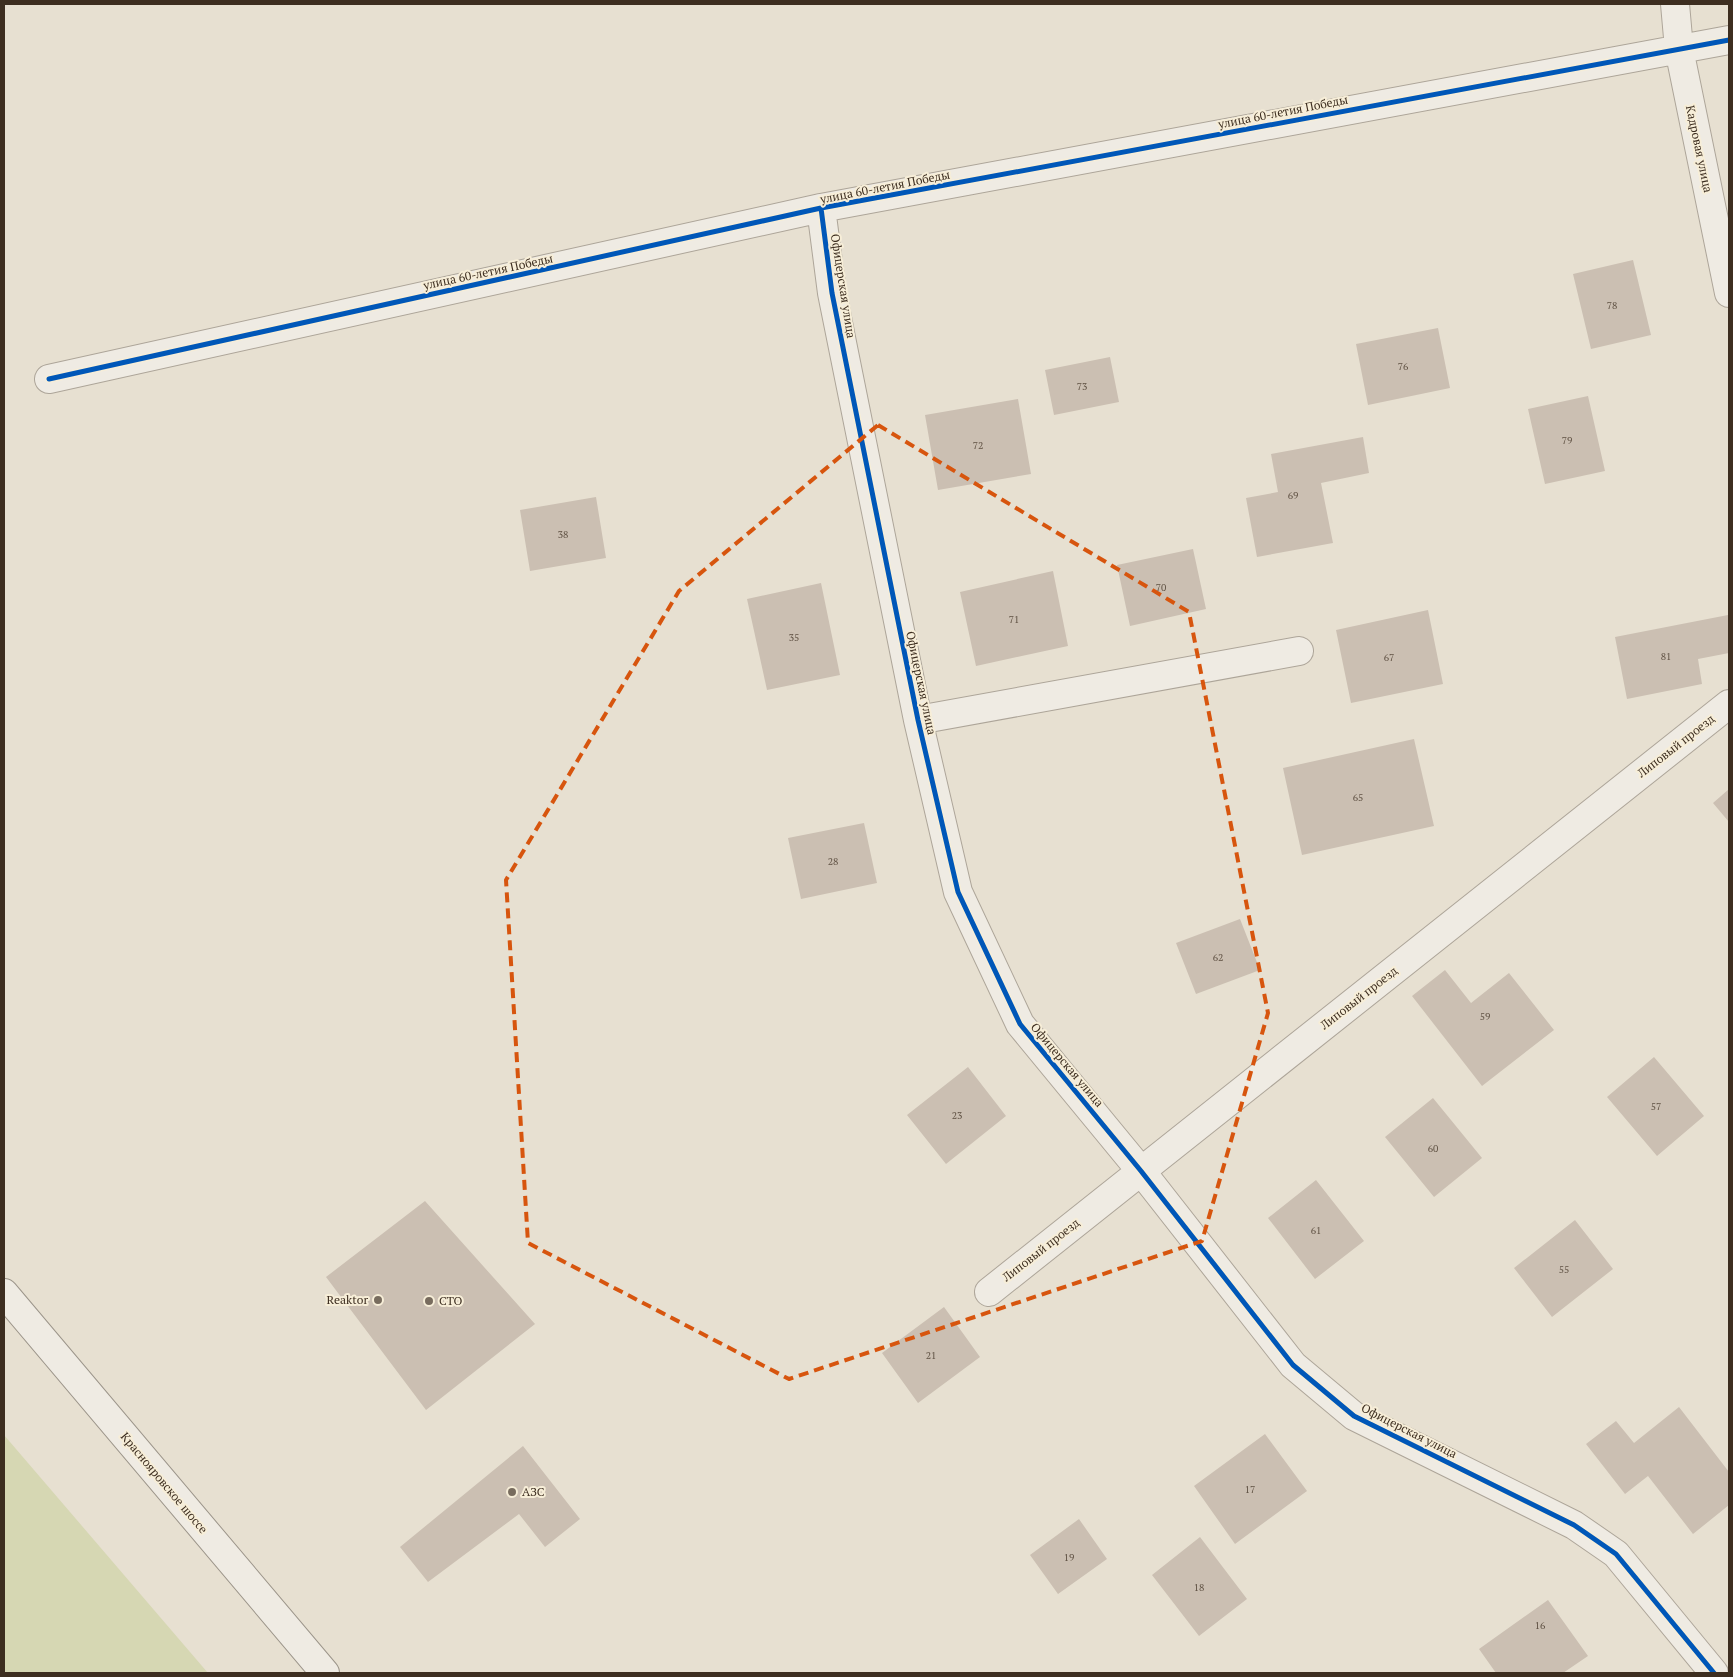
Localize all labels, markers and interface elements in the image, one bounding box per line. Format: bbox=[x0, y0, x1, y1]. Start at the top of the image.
street label: улица 60-летия Победы bbox=[1216, 92, 1349, 132]
street label: Кадровая улица bbox=[1683, 104, 1716, 194]
street label: улица 60-летия Победы bbox=[818, 167, 951, 207]
street label: Офицерская улица bbox=[828, 233, 859, 339]
street label: улица 60-летия Победы bbox=[421, 250, 554, 293]
house number: 78 bbox=[1607, 299, 1617, 312]
house number: 76 bbox=[1398, 360, 1409, 373]
house number: 73 bbox=[1077, 380, 1087, 393]
house number: 79 bbox=[1562, 434, 1572, 447]
house number: 72 bbox=[973, 439, 983, 452]
house number: 69 bbox=[1288, 489, 1298, 502]
house number: 38 bbox=[558, 528, 568, 541]
house number: 70 bbox=[1156, 581, 1166, 594]
house number: 71 bbox=[1009, 613, 1019, 626]
street label: Офицерская улица bbox=[903, 630, 940, 736]
house number: 35 bbox=[789, 631, 799, 644]
house number: 81 bbox=[1661, 650, 1671, 663]
house number: 67 bbox=[1384, 651, 1394, 664]
street label: Липовый проезд bbox=[1633, 711, 1717, 781]
house number: 65 bbox=[1353, 791, 1363, 804]
house number: 28 bbox=[828, 855, 838, 868]
house number: 62 bbox=[1213, 951, 1223, 964]
street label: Липовый проезд bbox=[1316, 963, 1400, 1033]
house number: 59 bbox=[1480, 1010, 1490, 1023]
street label: Офицерская улица bbox=[1028, 1019, 1107, 1110]
house number: 57 bbox=[1651, 1100, 1661, 1113]
house number: 23 bbox=[952, 1109, 962, 1122]
house number: 60 bbox=[1428, 1142, 1438, 1155]
street label: Липовый проезд bbox=[998, 1215, 1082, 1285]
house number: 61 bbox=[1311, 1224, 1321, 1237]
house number: 55 bbox=[1559, 1263, 1569, 1276]
place label: Reaktor bbox=[327, 1292, 368, 1307]
place label: СТО bbox=[439, 1293, 463, 1308]
marker: Reaktor bbox=[372, 1294, 384, 1306]
marker: СТО bbox=[423, 1295, 435, 1307]
house number: 21 bbox=[926, 1349, 936, 1362]
street label: Офицерская улица bbox=[1359, 1400, 1460, 1461]
street label: Краснояровское шоссе bbox=[118, 1429, 211, 1536]
house number: 17 bbox=[1245, 1483, 1255, 1496]
place label: АЗС bbox=[522, 1484, 545, 1499]
marker: АЗС bbox=[506, 1486, 518, 1498]
house number: 19 bbox=[1064, 1551, 1074, 1564]
house number: 18 bbox=[1194, 1581, 1204, 1594]
house number: 16 bbox=[1535, 1619, 1546, 1632]

